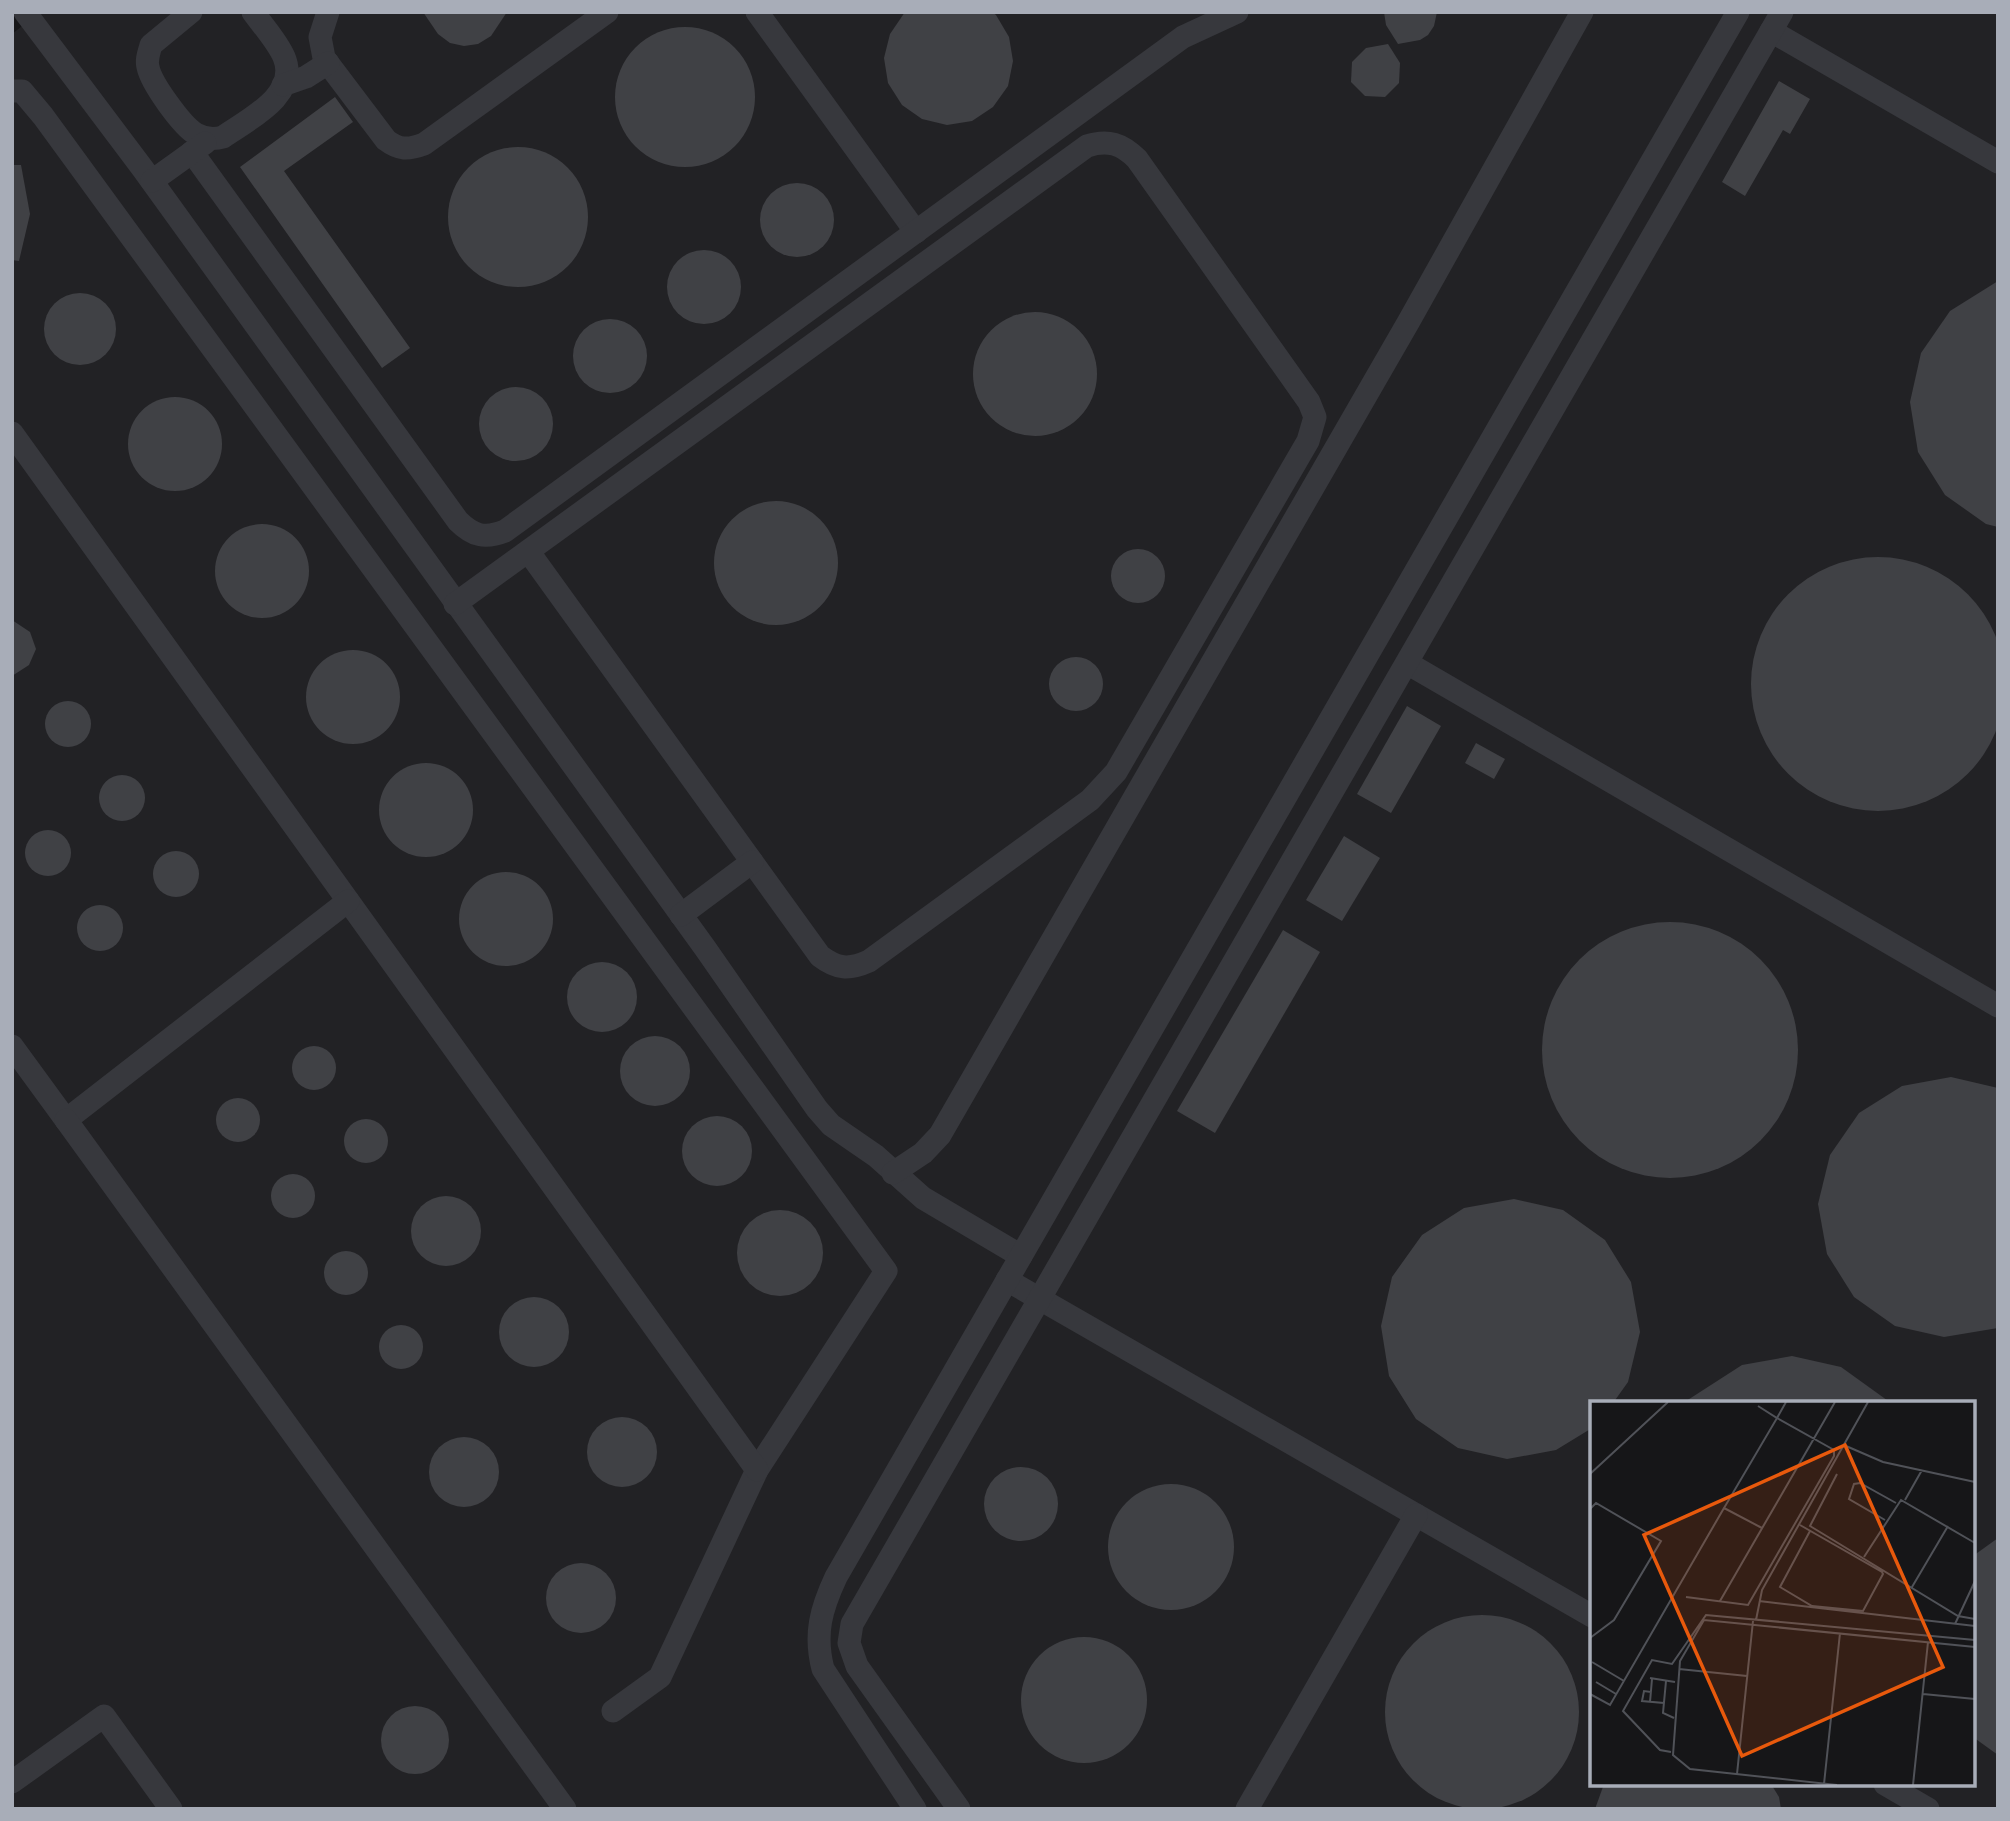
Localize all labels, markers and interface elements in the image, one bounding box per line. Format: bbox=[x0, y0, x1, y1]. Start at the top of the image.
inset map bbox=[1590, 1401, 1975, 1786]

